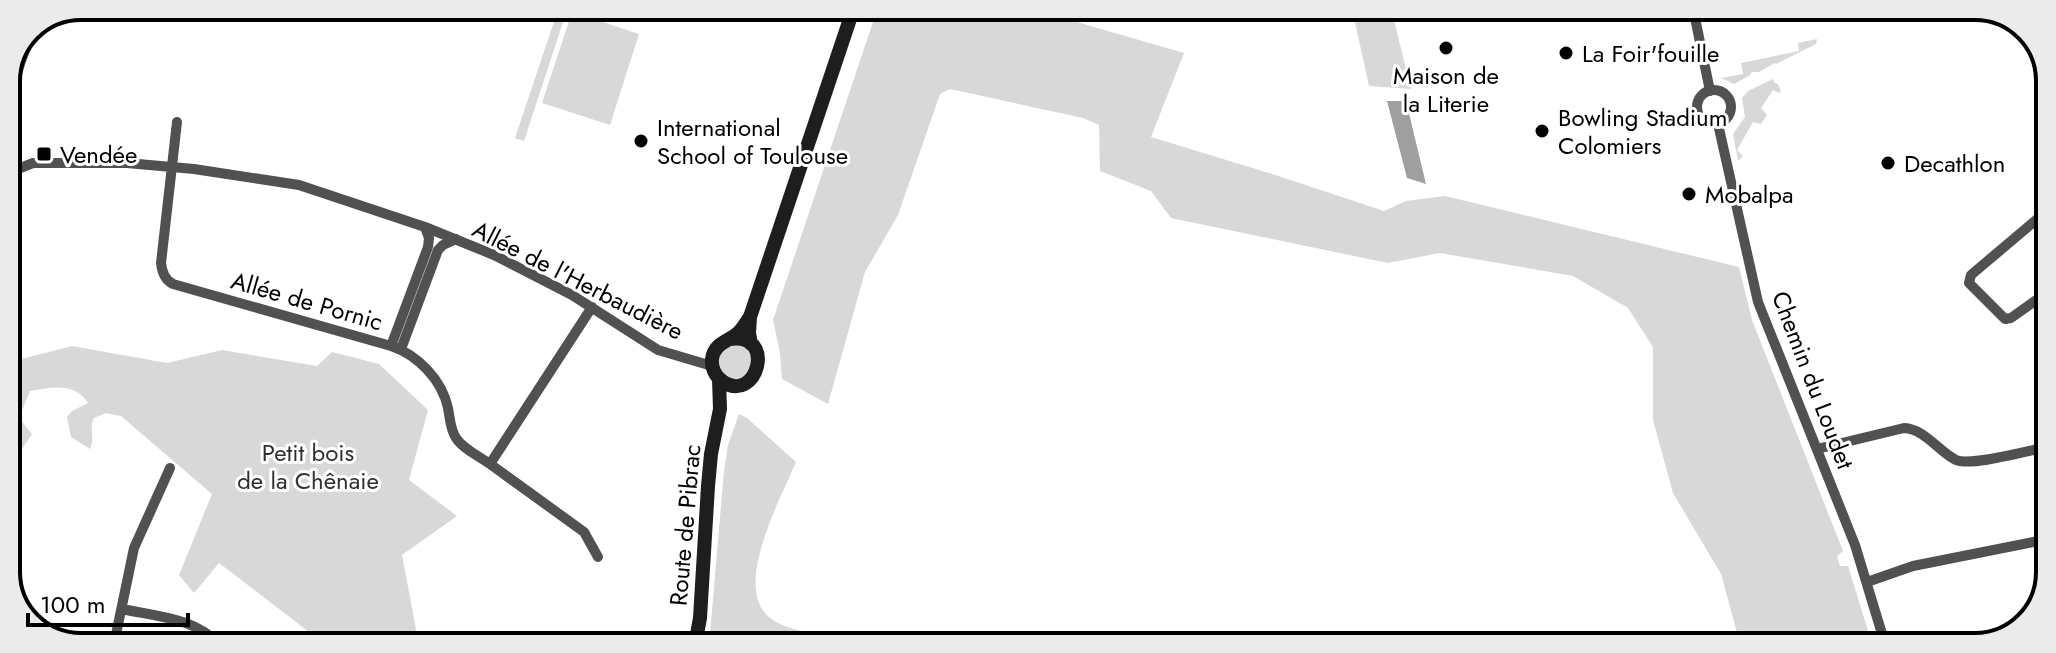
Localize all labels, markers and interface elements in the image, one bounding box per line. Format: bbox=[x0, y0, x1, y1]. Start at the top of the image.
place label: La Foir'fouille bbox=[1582, 36, 1719, 71]
marker: Maison de la Literie bbox=[1437, 39, 1455, 57]
marker: La Foir'fouille bbox=[1557, 44, 1575, 62]
place label: Maison de la Literie bbox=[1393, 58, 1499, 121]
place label: Bowling Stadium Colomiers bbox=[1558, 100, 1727, 163]
place label: International School of Toulouse bbox=[657, 110, 848, 173]
marker: Bowling Stadium Colomiers bbox=[1533, 122, 1551, 140]
marker: International School of Toulouse bbox=[632, 132, 650, 150]
place label: Vendée bbox=[60, 137, 137, 172]
marker: Vendée bbox=[35, 145, 53, 163]
place label: Decathlon bbox=[1904, 146, 2005, 181]
marker: Decathlon bbox=[1879, 154, 1897, 172]
place label: Mobalpa bbox=[1705, 177, 1794, 212]
marker: Mobalpa bbox=[1680, 185, 1698, 203]
street label: Allée de l'Herbaudière bbox=[466, 212, 690, 348]
street label: Allée de Pornic bbox=[227, 263, 387, 339]
street label: Chemin du Loudet bbox=[1763, 286, 1863, 474]
park label: Petit bois de la Chênaie bbox=[237, 435, 379, 498]
street label: Route de Pibrac bbox=[661, 443, 709, 607]
scale bar bbox=[28, 577, 188, 627]
text: 100 m bbox=[40, 587, 106, 622]

